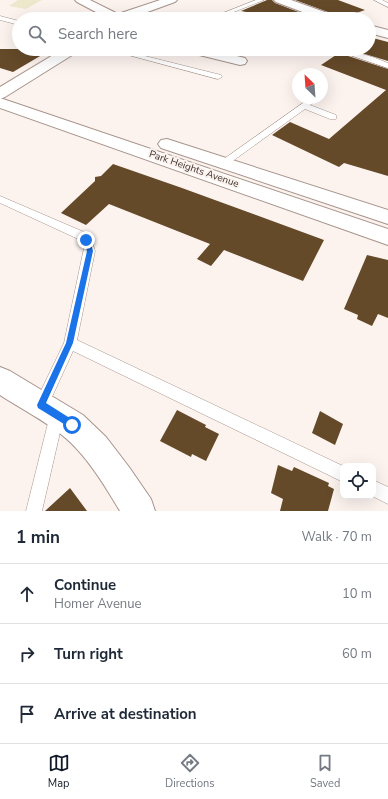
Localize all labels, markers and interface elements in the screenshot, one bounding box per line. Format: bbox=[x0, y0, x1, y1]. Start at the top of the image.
search box bbox=[12, 12, 376, 56]
icon: search bbox=[26, 23, 48, 45]
text: Search here bbox=[58, 24, 138, 44]
north arrow bbox=[292, 68, 328, 104]
street label: Park Heights Avenue bbox=[147, 147, 241, 191]
route end bbox=[77, 231, 95, 249]
route start bbox=[63, 416, 81, 434]
map controls bbox=[340, 463, 376, 499]
button: locate bbox=[340, 463, 376, 499]
text: 1 min bbox=[16, 526, 60, 549]
text: Walk · 70 m bbox=[301, 528, 372, 546]
text: Continue bbox=[54, 575, 116, 595]
icon: ahead bbox=[16, 583, 38, 605]
text: 10 m bbox=[342, 585, 372, 603]
text: Homer Avenue bbox=[54, 595, 141, 613]
icon: right bbox=[16, 643, 38, 665]
text: Turn right bbox=[54, 644, 123, 664]
text: 60 m bbox=[342, 645, 372, 663]
icon: arrive bbox=[16, 703, 38, 725]
text: Arrive at destination bbox=[54, 704, 197, 724]
tab: Map bbox=[48, 752, 70, 791]
tab: Directions bbox=[165, 752, 215, 791]
tab: Saved bbox=[310, 752, 340, 791]

